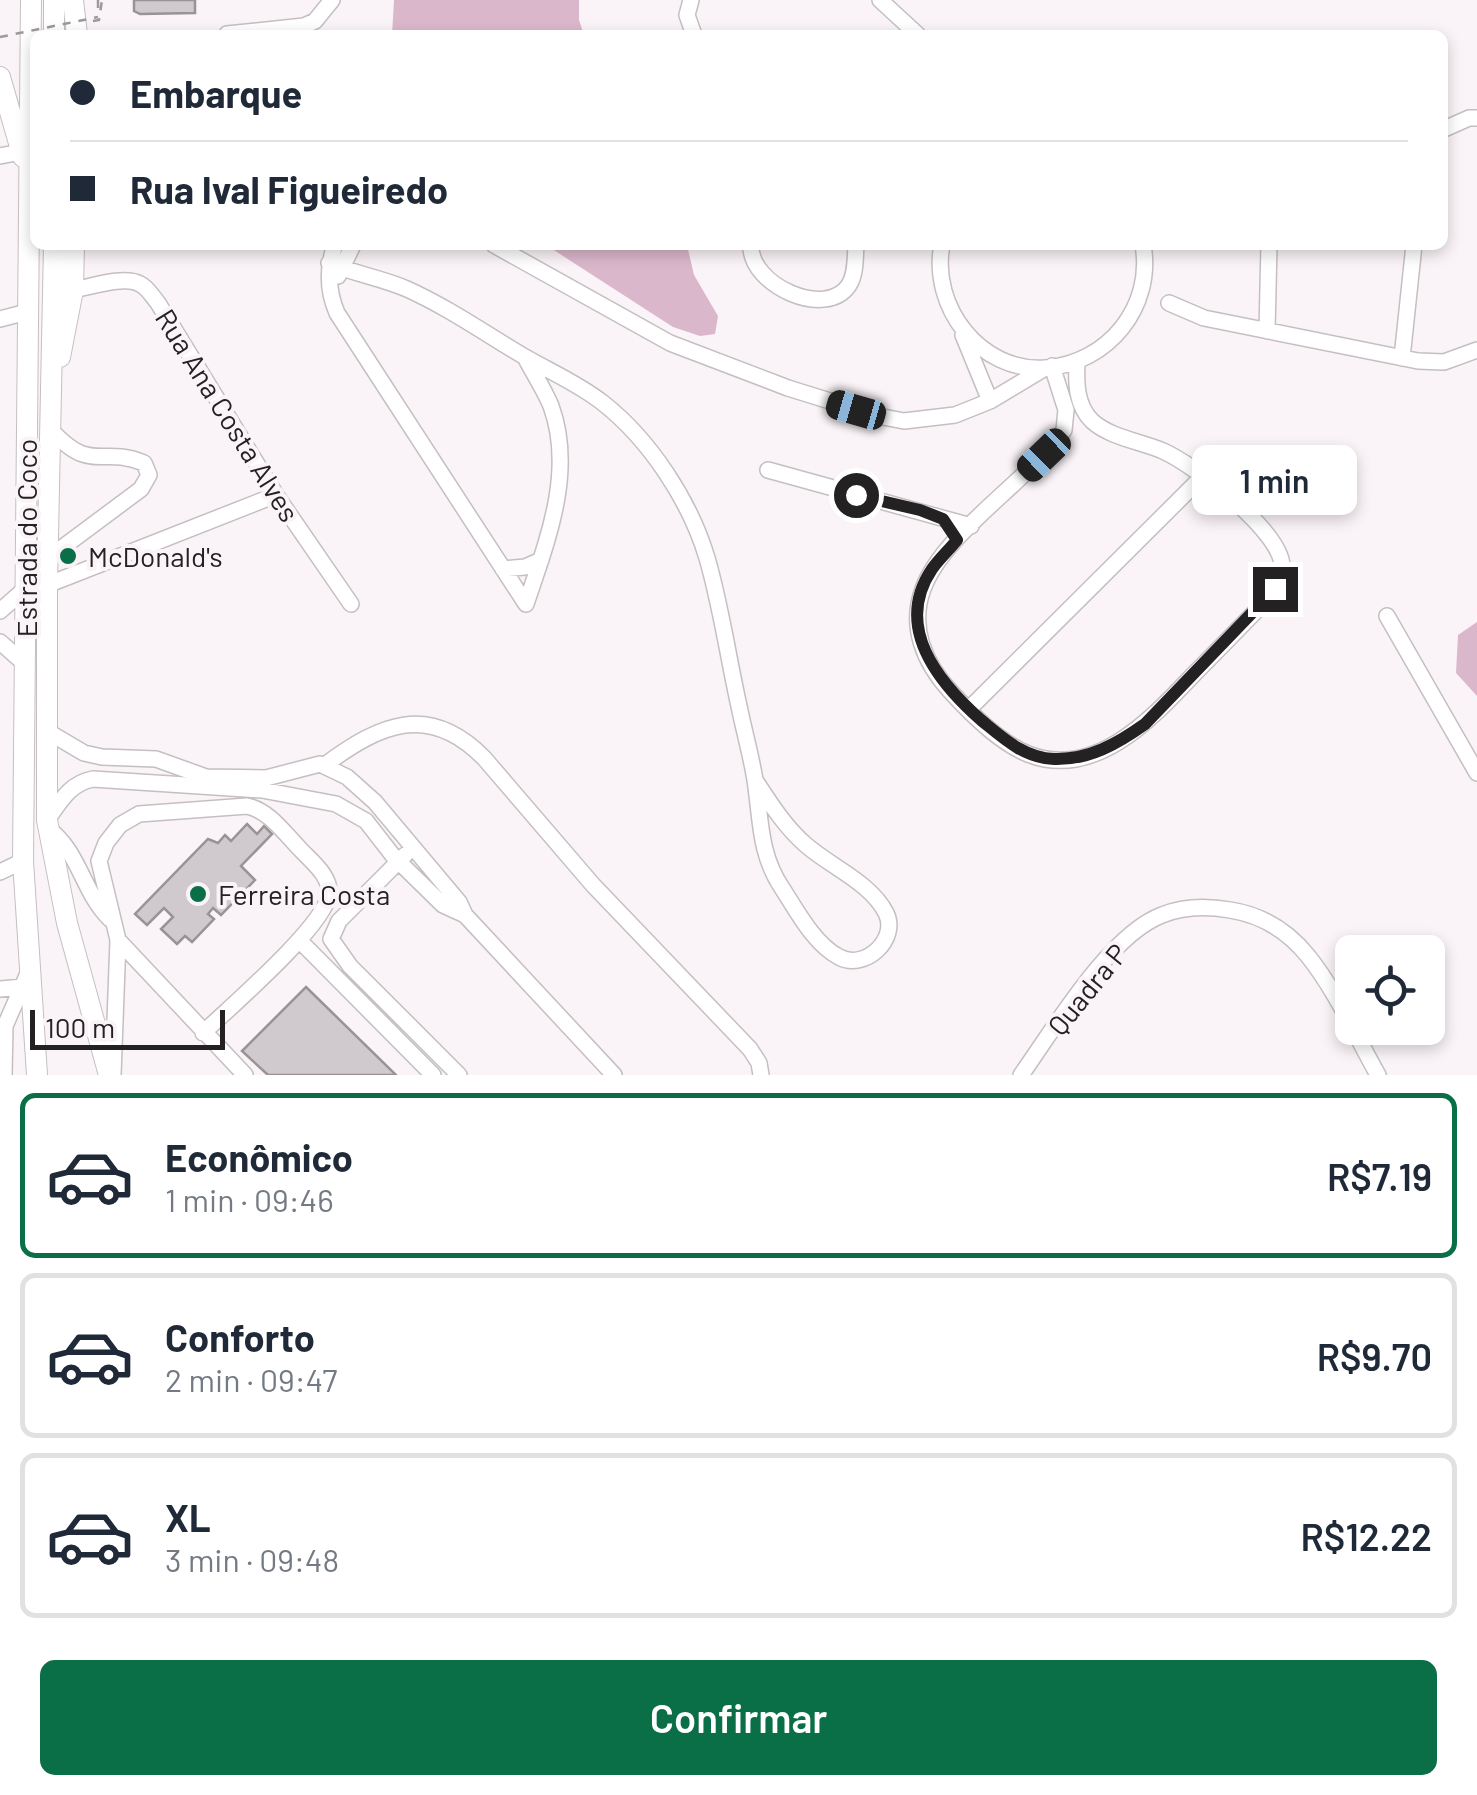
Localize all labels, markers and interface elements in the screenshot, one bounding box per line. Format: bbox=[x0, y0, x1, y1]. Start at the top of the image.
text: Embarque bbox=[130, 70, 302, 116]
text: Rua Ival Figueiredo bbox=[130, 166, 448, 212]
street label: Rua Ana Costa Alves bbox=[149, 302, 307, 528]
car bbox=[823, 387, 889, 433]
car bbox=[1012, 423, 1076, 487]
street label: Estrada do Coco bbox=[9, 439, 43, 637]
callout: 1 min bbox=[1192, 444, 1358, 514]
text: 1 min bbox=[1240, 461, 1309, 499]
route start bbox=[834, 473, 879, 518]
place label: McDonald's bbox=[88, 539, 223, 573]
marker: McDonald's bbox=[57, 545, 79, 567]
route end bbox=[1253, 567, 1298, 612]
place label: Ferreira Costa bbox=[218, 877, 390, 911]
marker: Ferreira Costa bbox=[187, 883, 209, 905]
map controls bbox=[1335, 935, 1445, 1045]
button: locate bbox=[1335, 935, 1445, 1045]
street label: Quadra P bbox=[1040, 937, 1134, 1041]
scale bar bbox=[30, 1005, 225, 1050]
text: 100 m bbox=[45, 1010, 115, 1044]
icon: car bbox=[45, 1131, 135, 1221]
text: Econômico bbox=[165, 1134, 353, 1180]
text: R$7.19 bbox=[1327, 1153, 1432, 1199]
text: 1 min · 09:46 bbox=[165, 1180, 334, 1218]
icon: car bbox=[45, 1311, 135, 1401]
text: Conforto bbox=[165, 1314, 315, 1360]
text: R$9.70 bbox=[1317, 1333, 1432, 1379]
text: 2 min · 09:47 bbox=[165, 1360, 337, 1398]
icon: car bbox=[45, 1491, 135, 1581]
text: XL bbox=[165, 1494, 211, 1540]
text: R$12.22 bbox=[1301, 1513, 1432, 1559]
text: 3 min · 09:48 bbox=[165, 1540, 339, 1578]
button: Confirmar bbox=[40, 1660, 1437, 1775]

